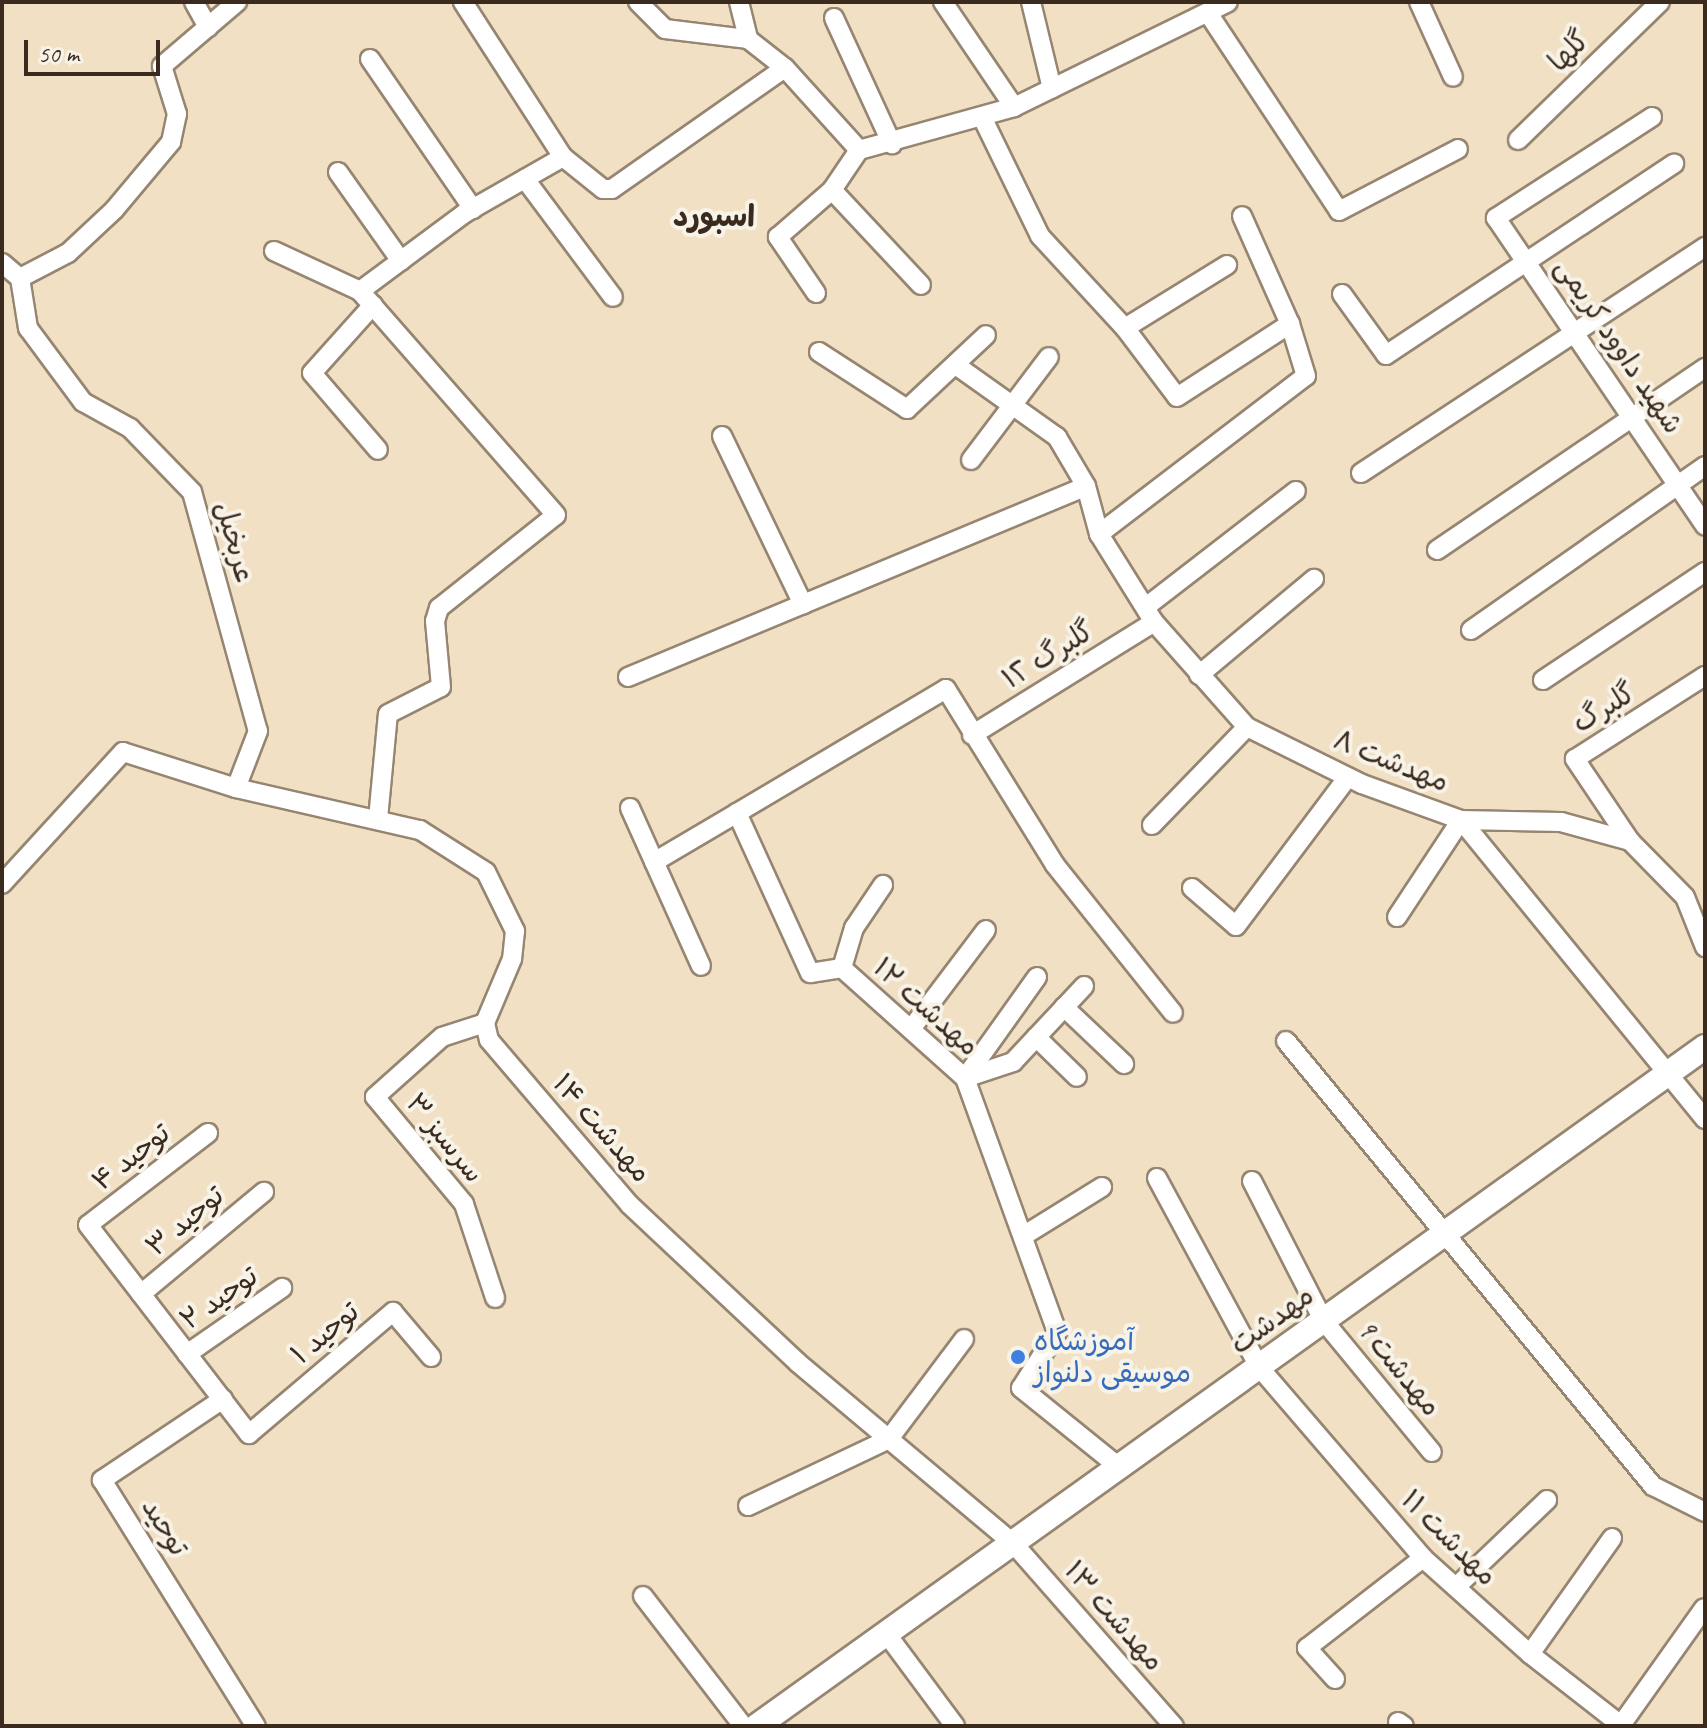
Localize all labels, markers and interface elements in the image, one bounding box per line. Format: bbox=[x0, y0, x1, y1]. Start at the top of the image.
street label: گلها bbox=[1541, 23, 1597, 79]
scale bar bbox=[28, 24, 164, 74]
text: 50 m bbox=[38, 39, 79, 69]
district label: اسبورد bbox=[673, 198, 755, 234]
street label: شهید داوود کریمی bbox=[1548, 252, 1690, 440]
street label: عربخیل bbox=[208, 498, 262, 586]
street label: گلبرگ ١٢ bbox=[996, 614, 1100, 696]
street label: گلبرگ bbox=[1566, 676, 1642, 740]
street label: مهدشت ۸ bbox=[1329, 723, 1453, 799]
street label: مهدشت ۱۲ bbox=[866, 951, 986, 1063]
street label: مهدشت ۱۴ bbox=[546, 1067, 658, 1189]
street label: سرسبز ۳ bbox=[399, 1087, 491, 1189]
street label: توحید ۴ bbox=[85, 1116, 177, 1198]
street label: توحید ۳ bbox=[139, 1179, 231, 1263]
street label: توحید ۲ bbox=[173, 1259, 265, 1337]
street label: مهدشت bbox=[1224, 1279, 1320, 1361]
street label: توحید ۱ bbox=[284, 1295, 366, 1371]
street label: مهدشت 9 bbox=[1350, 1313, 1448, 1423]
place label: آموزشگاه موسیقی دلنواز bbox=[1034, 1324, 1191, 1390]
marker: آموزشگاه موسیقی دلنواز bbox=[1009, 1348, 1027, 1366]
street label: مهدشت ۱۱ bbox=[1394, 1483, 1504, 1593]
street label: توحید bbox=[134, 1492, 196, 1562]
street label: مهدشت ۱۳ bbox=[1057, 1554, 1171, 1678]

